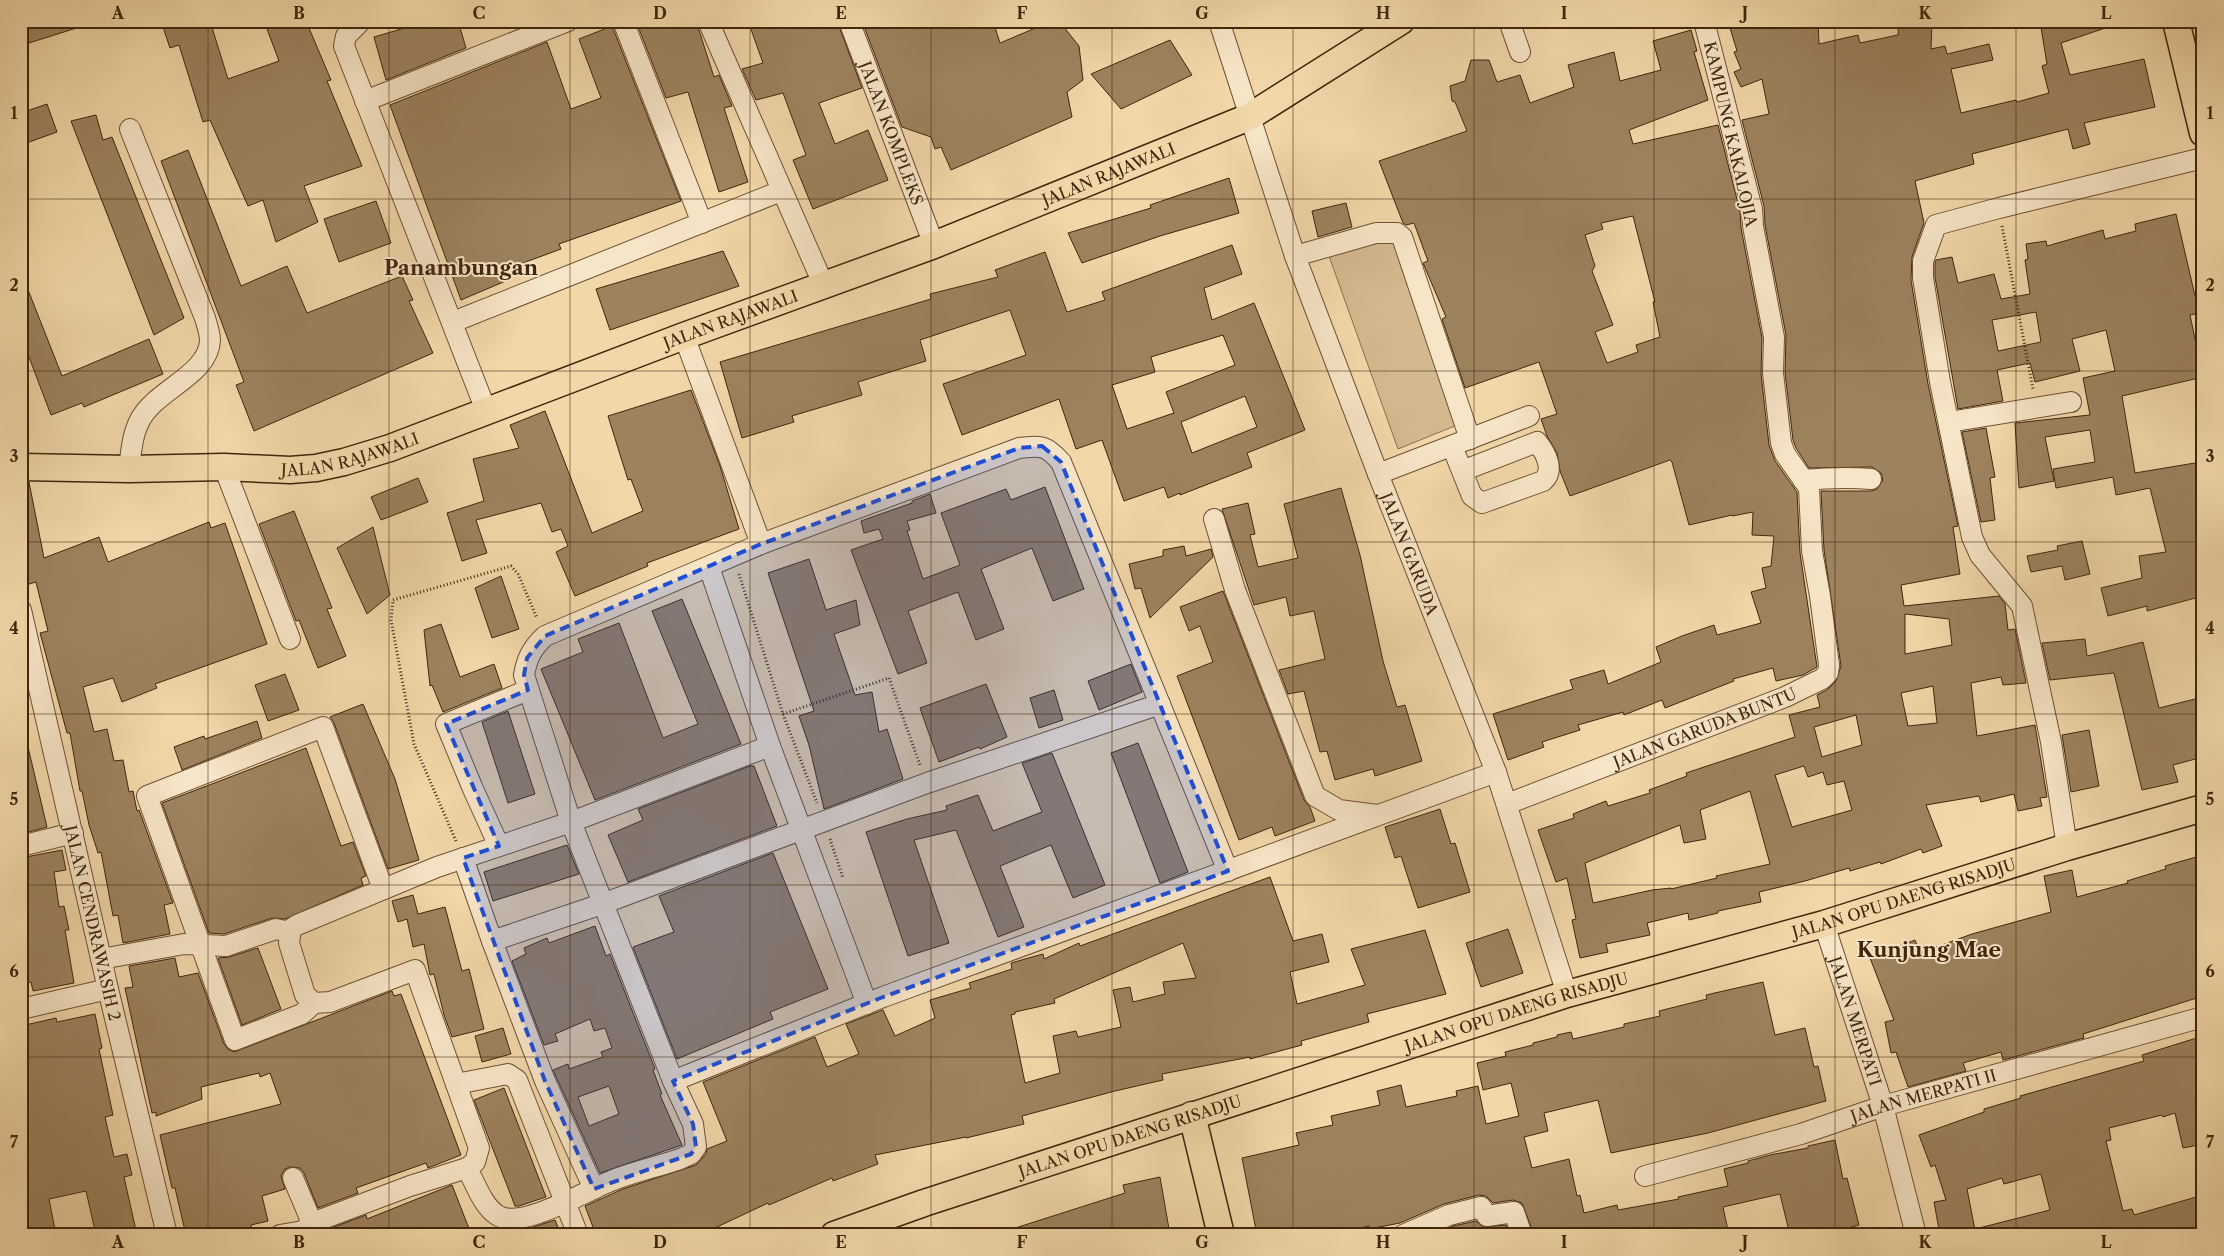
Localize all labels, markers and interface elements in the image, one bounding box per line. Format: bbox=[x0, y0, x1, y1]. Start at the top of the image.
text: A bbox=[111, 3, 125, 23]
text: B bbox=[293, 3, 305, 23]
text: C bbox=[473, 3, 485, 23]
text: D bbox=[653, 3, 667, 23]
text: E bbox=[835, 3, 847, 23]
text: F bbox=[1017, 3, 1028, 23]
text: G bbox=[1195, 3, 1209, 23]
text: H bbox=[1376, 3, 1390, 23]
text: I bbox=[1561, 3, 1568, 23]
text: J bbox=[1739, 3, 1748, 23]
text: K bbox=[1919, 3, 1933, 23]
text: L bbox=[2100, 3, 2112, 23]
street label: KAMPUNG KAKALOJIA bbox=[1700, 39, 1762, 230]
street label: JALAN KOMPLEKS bbox=[854, 56, 928, 208]
text: 1 bbox=[10, 103, 18, 123]
text: 1 bbox=[2206, 103, 2214, 123]
street label: JALAN RAJAWALI bbox=[1036, 138, 1178, 211]
district label: Panambungan bbox=[384, 255, 539, 280]
text: 2 bbox=[9, 275, 19, 295]
text: 2 bbox=[2205, 275, 2215, 295]
street label: JALAN RAJAWALI bbox=[658, 285, 801, 354]
street label: JALAN RAJAWALI bbox=[278, 428, 422, 480]
text: 3 bbox=[9, 446, 19, 466]
text: 3 bbox=[2205, 446, 2215, 466]
street label: JALAN GARUDA bbox=[1375, 487, 1443, 619]
text: 4 bbox=[9, 618, 19, 638]
text: 4 bbox=[2205, 618, 2215, 638]
street label: JALAN GARUDA BUNTU bbox=[1608, 683, 1800, 773]
text: 5 bbox=[10, 789, 19, 809]
text: 5 bbox=[2206, 789, 2215, 809]
street label: JALAN CENDRAWASIH 2 bbox=[60, 820, 125, 1023]
street label: JALAN OPU DAENG RISADJU bbox=[1787, 854, 2018, 943]
district label: Kunjung Mae bbox=[1857, 937, 2001, 962]
street label: JALAN MERPATI bbox=[1824, 951, 1886, 1088]
text: 6 bbox=[9, 961, 19, 981]
text: 6 bbox=[2205, 961, 2215, 981]
street label: JALAN OPU DAENG RISADJU bbox=[1399, 968, 1630, 1057]
street label: JALAN MERPATI II bbox=[1845, 1065, 1999, 1127]
street label: JALAN OPU DAENG RISADJU bbox=[1013, 1091, 1244, 1183]
text: 7 bbox=[10, 1132, 19, 1152]
text: 7 bbox=[2206, 1132, 2215, 1152]
text: A bbox=[111, 1232, 125, 1252]
text: B bbox=[293, 1232, 305, 1252]
text: C bbox=[473, 1232, 485, 1252]
text: D bbox=[653, 1232, 667, 1252]
text: E bbox=[835, 1232, 847, 1252]
text: F bbox=[1017, 1232, 1028, 1252]
text: G bbox=[1195, 1232, 1209, 1252]
text: H bbox=[1376, 1232, 1390, 1252]
text: I bbox=[1561, 1232, 1568, 1252]
text: J bbox=[1739, 1232, 1748, 1252]
text: K bbox=[1919, 1232, 1933, 1252]
text: L bbox=[2100, 1232, 2112, 1252]

